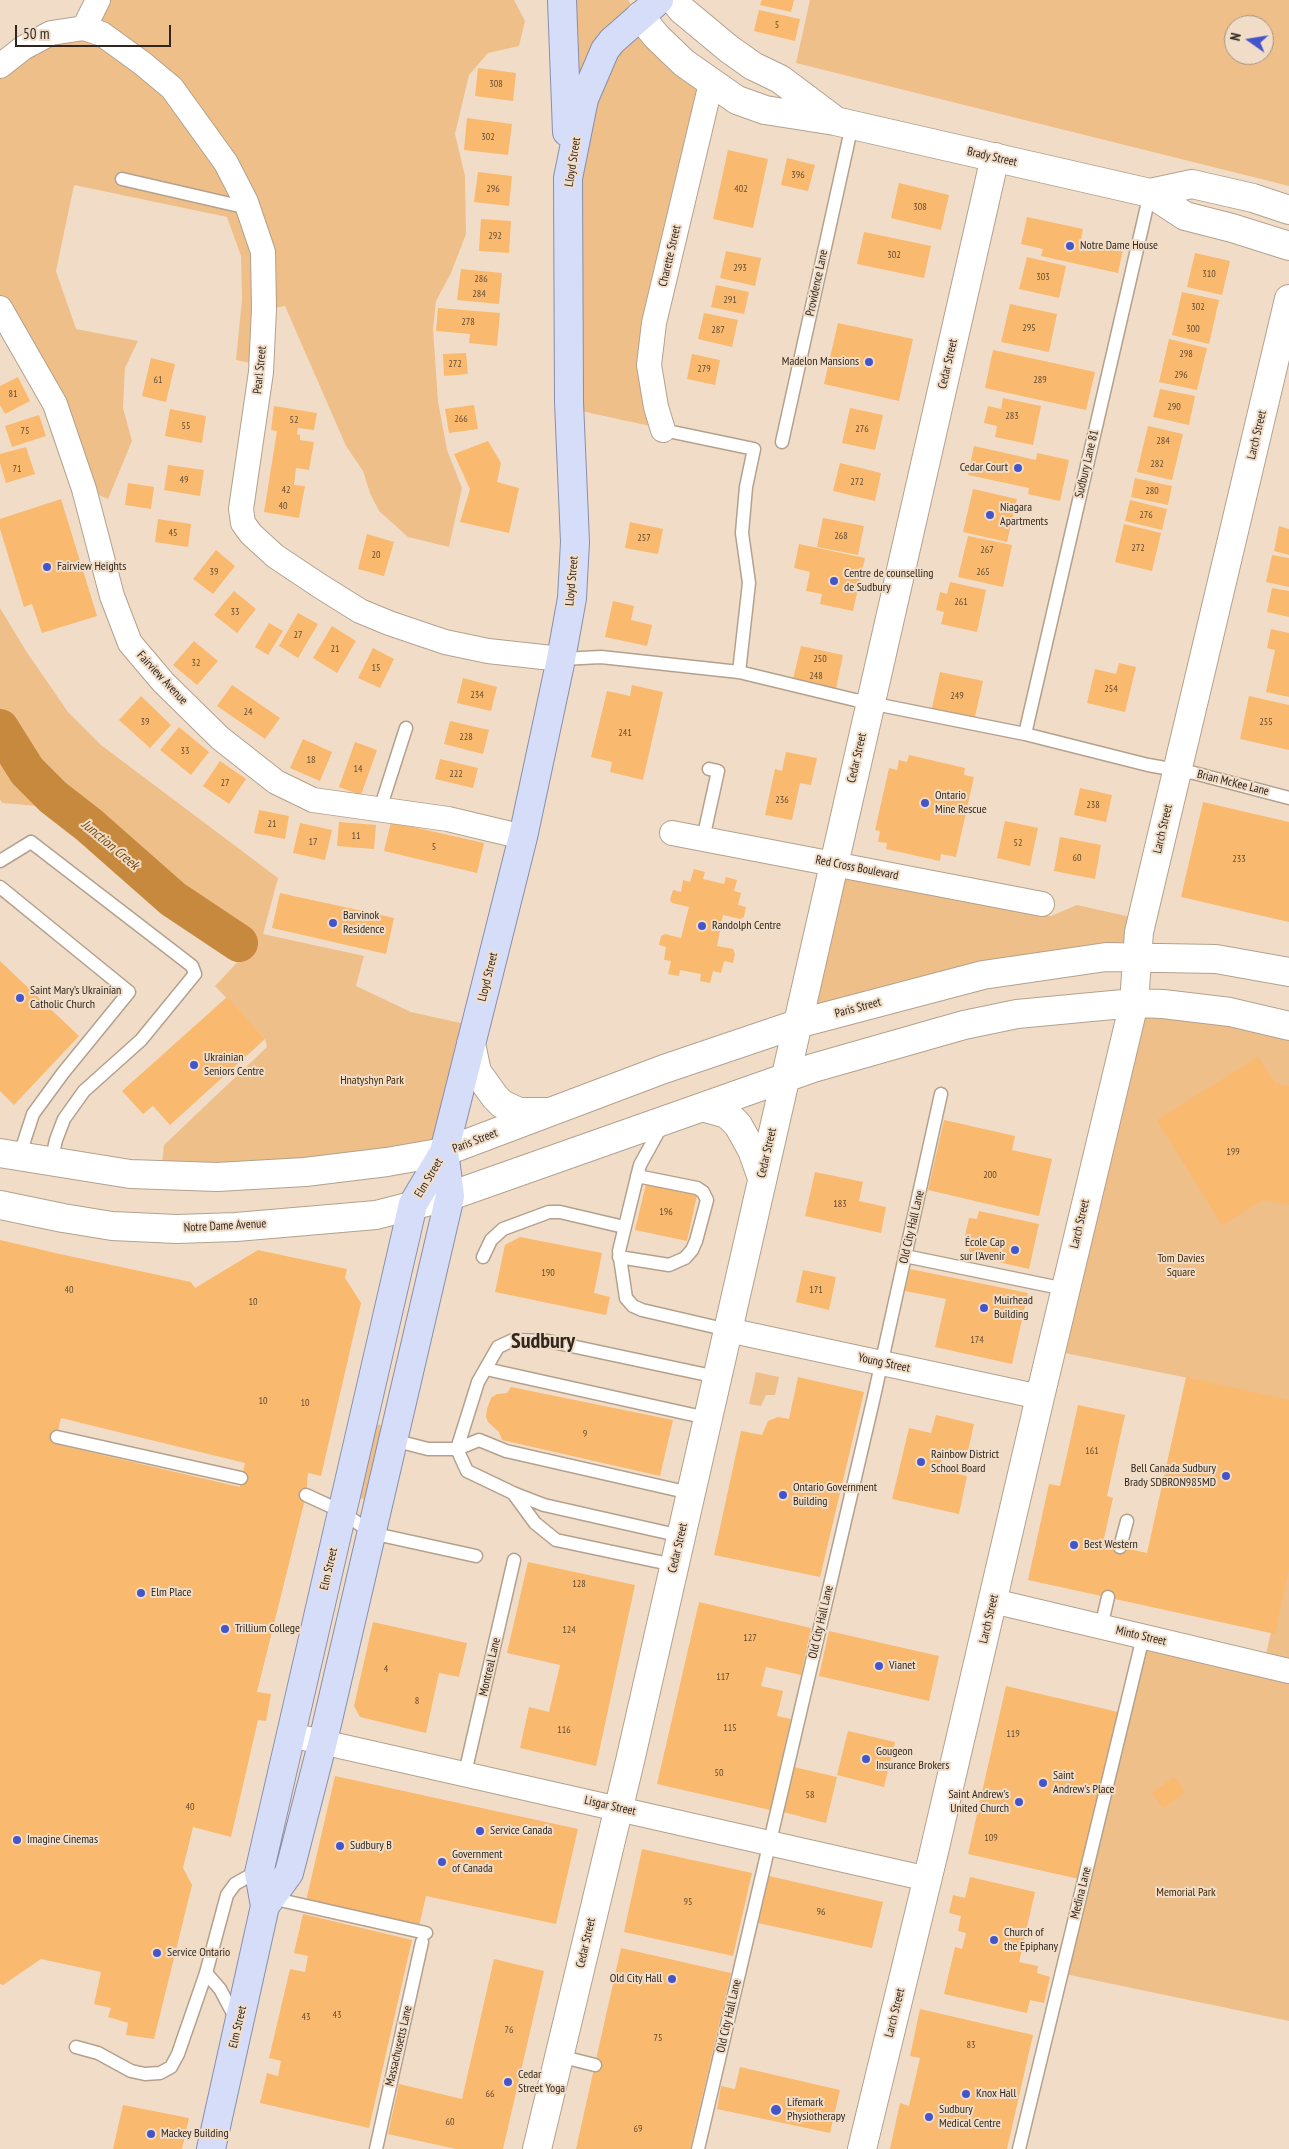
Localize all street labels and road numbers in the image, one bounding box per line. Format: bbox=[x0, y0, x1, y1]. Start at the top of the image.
street label: Lloyd Street bbox=[562, 136, 584, 188]
street label: Brady Street bbox=[966, 144, 1018, 170]
street label: Charette Street bbox=[656, 224, 684, 288]
street label: Providence Lane bbox=[803, 248, 831, 318]
street label: Cedar Street bbox=[935, 338, 961, 390]
street label: Pearl Street bbox=[250, 345, 270, 395]
street label: Larch Street bbox=[1244, 409, 1270, 461]
street label: Sudbury Lane 81 bbox=[1072, 429, 1102, 499]
street label: Lloyd Street bbox=[563, 556, 581, 606]
street label: Fairview Avenue bbox=[134, 648, 190, 708]
street label: Cedar Street bbox=[844, 732, 870, 784]
street label: Brian McKee Lane bbox=[1195, 767, 1271, 799]
street label: Larch Street bbox=[1150, 803, 1176, 855]
street label: Red Cross Boulevard bbox=[814, 853, 900, 883]
street label: Lloyd Street bbox=[475, 951, 501, 1003]
street label: Paris Street bbox=[833, 995, 883, 1021]
street label: Paris Street bbox=[450, 1126, 500, 1156]
street label: Cedar Street bbox=[754, 1127, 780, 1179]
street label: Elm Street bbox=[412, 1156, 446, 1200]
street label: Old City Hall Lane bbox=[897, 1189, 927, 1265]
street label: Larch Street bbox=[1067, 1198, 1093, 1250]
street label: Notre Dame Avenue bbox=[183, 1217, 267, 1235]
street label: Young Street bbox=[857, 1350, 911, 1376]
street label: Cedar Street bbox=[665, 1522, 691, 1574]
street label: Elm Street bbox=[317, 1546, 341, 1592]
street label: Old City Hall Lane bbox=[806, 1584, 836, 1660]
street label: Larch Street bbox=[976, 1593, 1002, 1645]
street label: Minto Street bbox=[1114, 1623, 1168, 1649]
street label: Montreal Lane bbox=[476, 1636, 504, 1698]
street label: Lisgar Street bbox=[583, 1793, 637, 1819]
street label: Medina Lane bbox=[1068, 1866, 1094, 1920]
street label: Cedar Street bbox=[573, 1917, 599, 1969]
street label: Old City Hall Lane bbox=[714, 1978, 744, 2054]
street label: Larch Street bbox=[882, 1987, 908, 2039]
street label: Elm Street bbox=[226, 2004, 250, 2050]
street label: Massachusetts Lane bbox=[383, 2004, 415, 2088]

